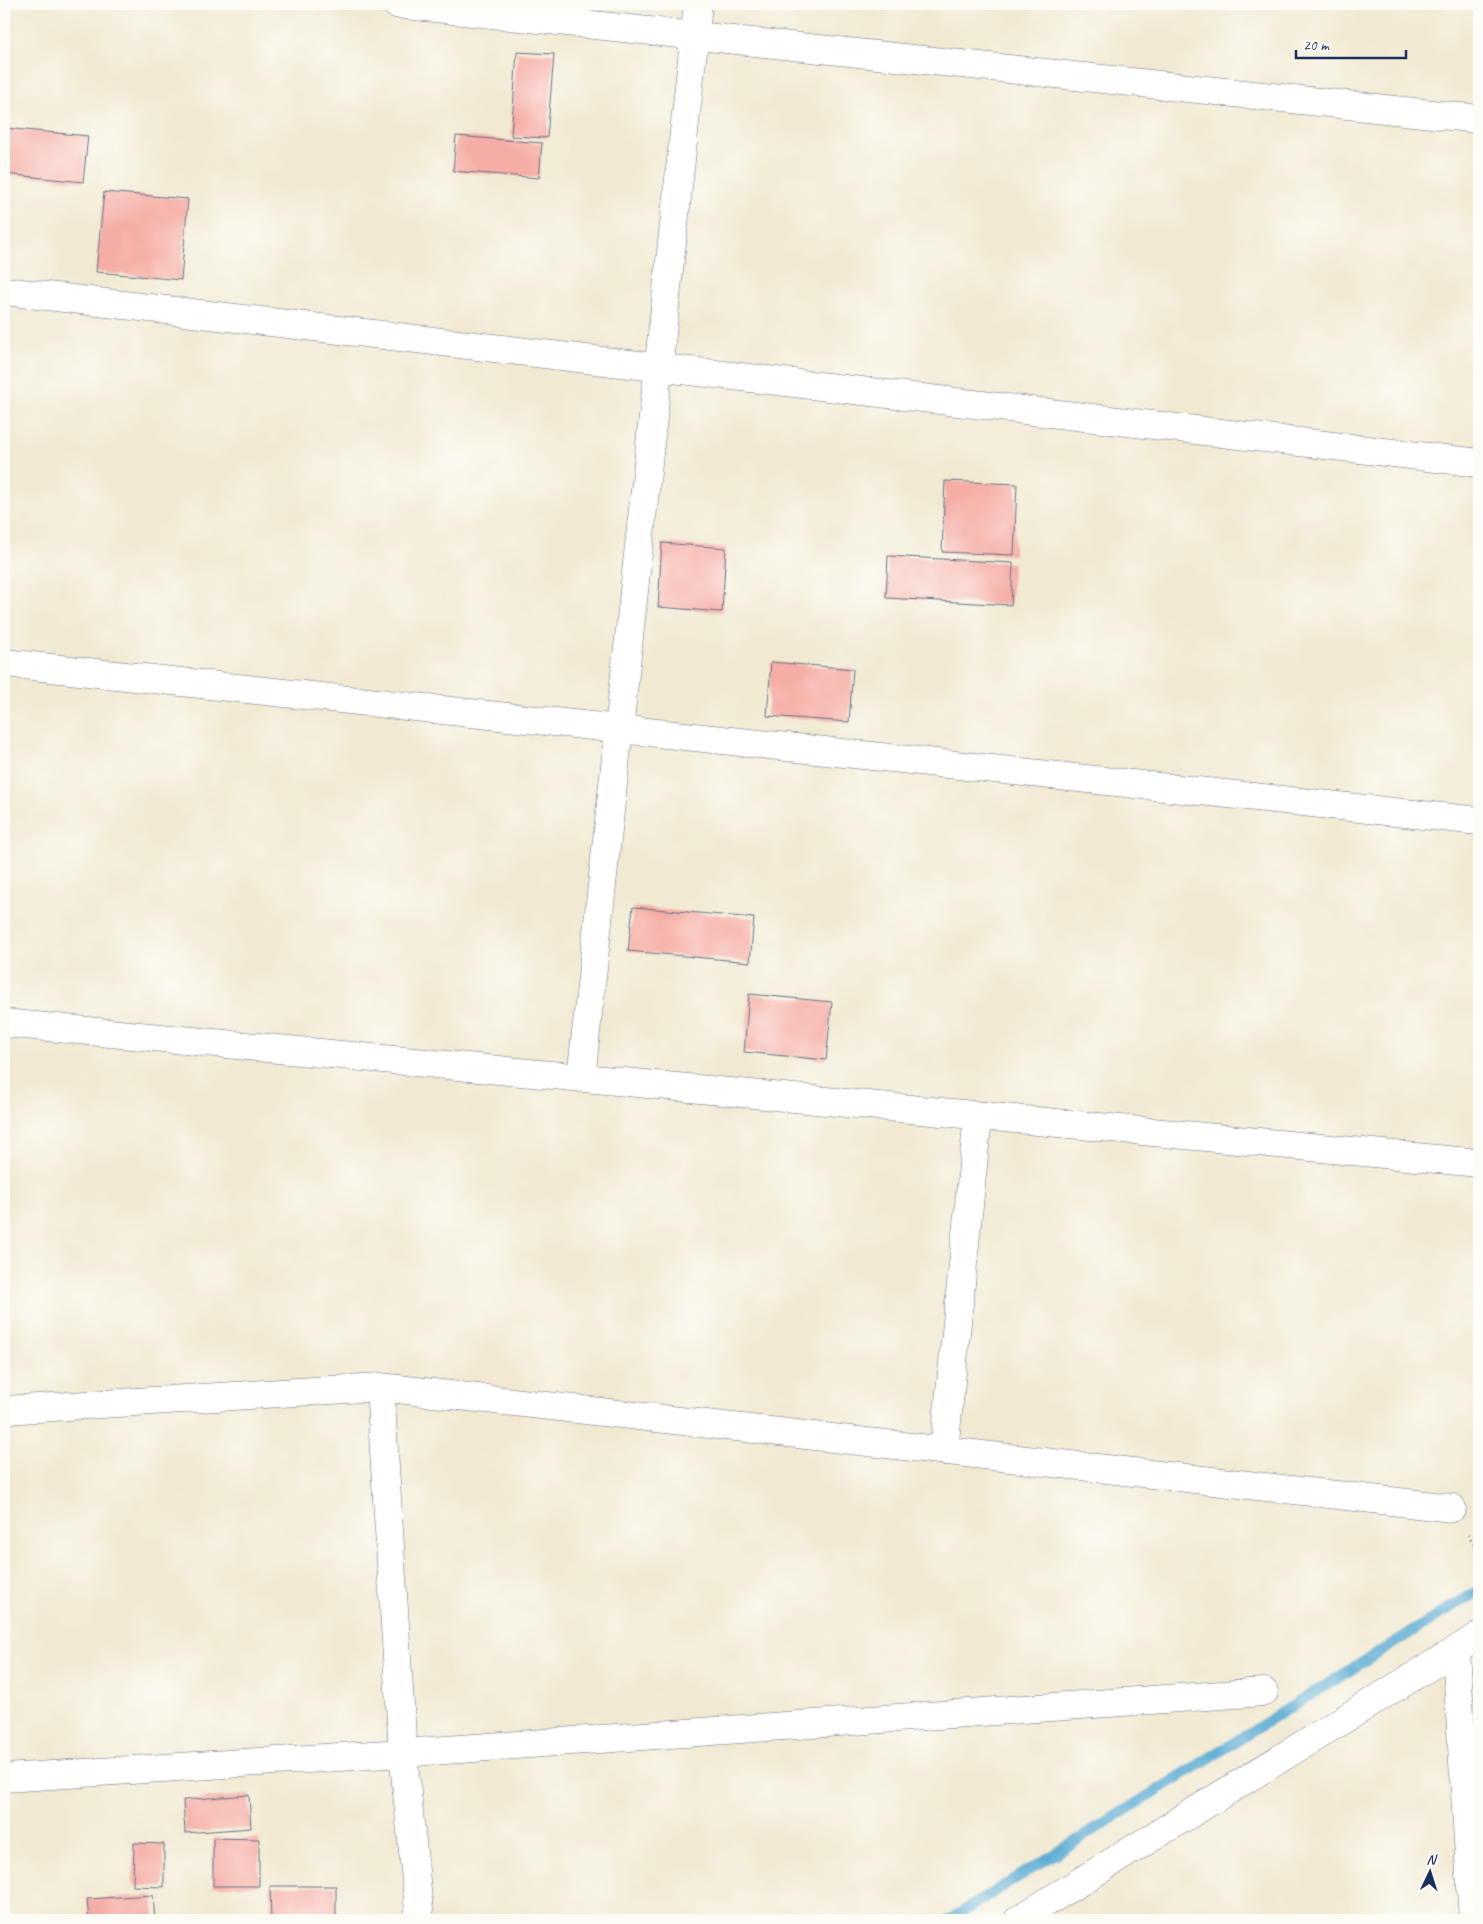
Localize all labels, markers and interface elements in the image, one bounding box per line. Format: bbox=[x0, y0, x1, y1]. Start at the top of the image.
scale bar bbox=[1296, 28, 1406, 60]
text: 20 m bbox=[1303, 36, 1330, 55]
north arrow bbox=[1406, 1846, 1456, 1896]
text: N bbox=[1426, 1851, 1438, 1868]

